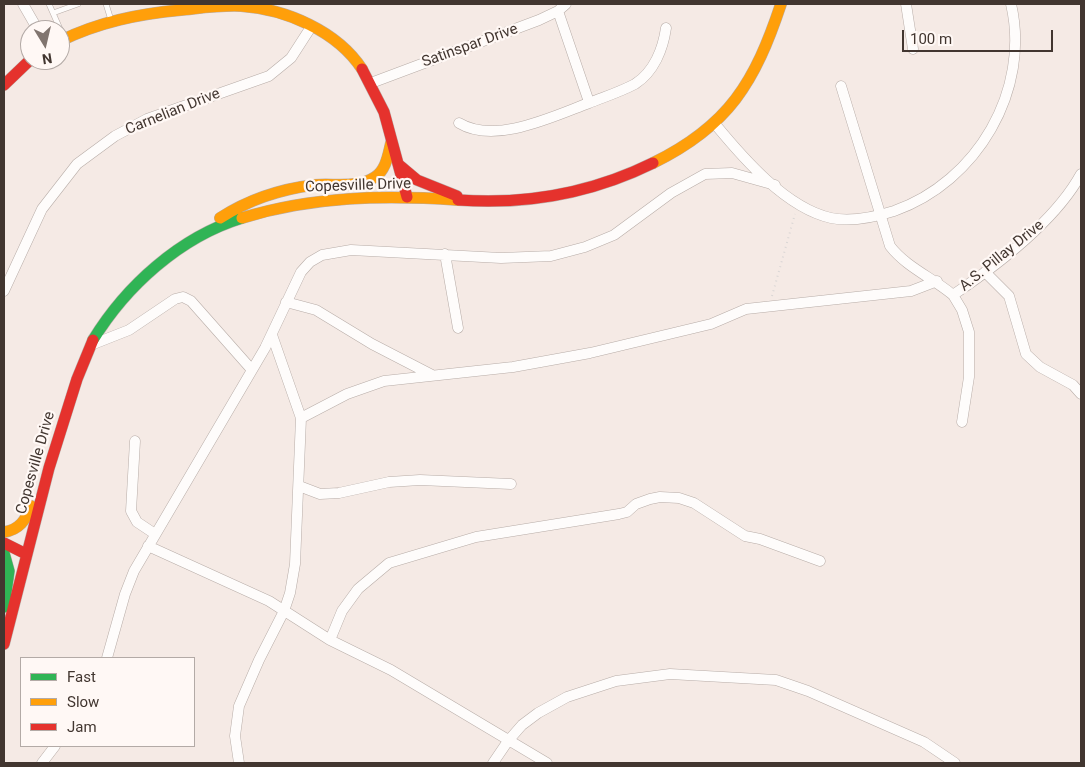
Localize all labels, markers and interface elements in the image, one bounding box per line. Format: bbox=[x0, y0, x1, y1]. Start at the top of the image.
north arrow bbox=[20, 20, 70, 70]
street label: Satinspar Drive bbox=[420, 20, 520, 72]
scale bar bbox=[905, 20, 1056, 52]
text: 100 m bbox=[910, 30, 952, 48]
text: N bbox=[41, 50, 53, 68]
street label: Carnelian Drive bbox=[123, 85, 223, 139]
street label: Copesville Drive bbox=[305, 175, 411, 197]
street label: A.S. Pillay Drive bbox=[956, 217, 1048, 295]
street label: Copesville Drive bbox=[13, 410, 59, 516]
legend bbox=[20, 657, 195, 747]
text: Fast bbox=[67, 668, 96, 686]
text: Slow bbox=[67, 693, 99, 711]
text: Jam bbox=[67, 718, 97, 736]

